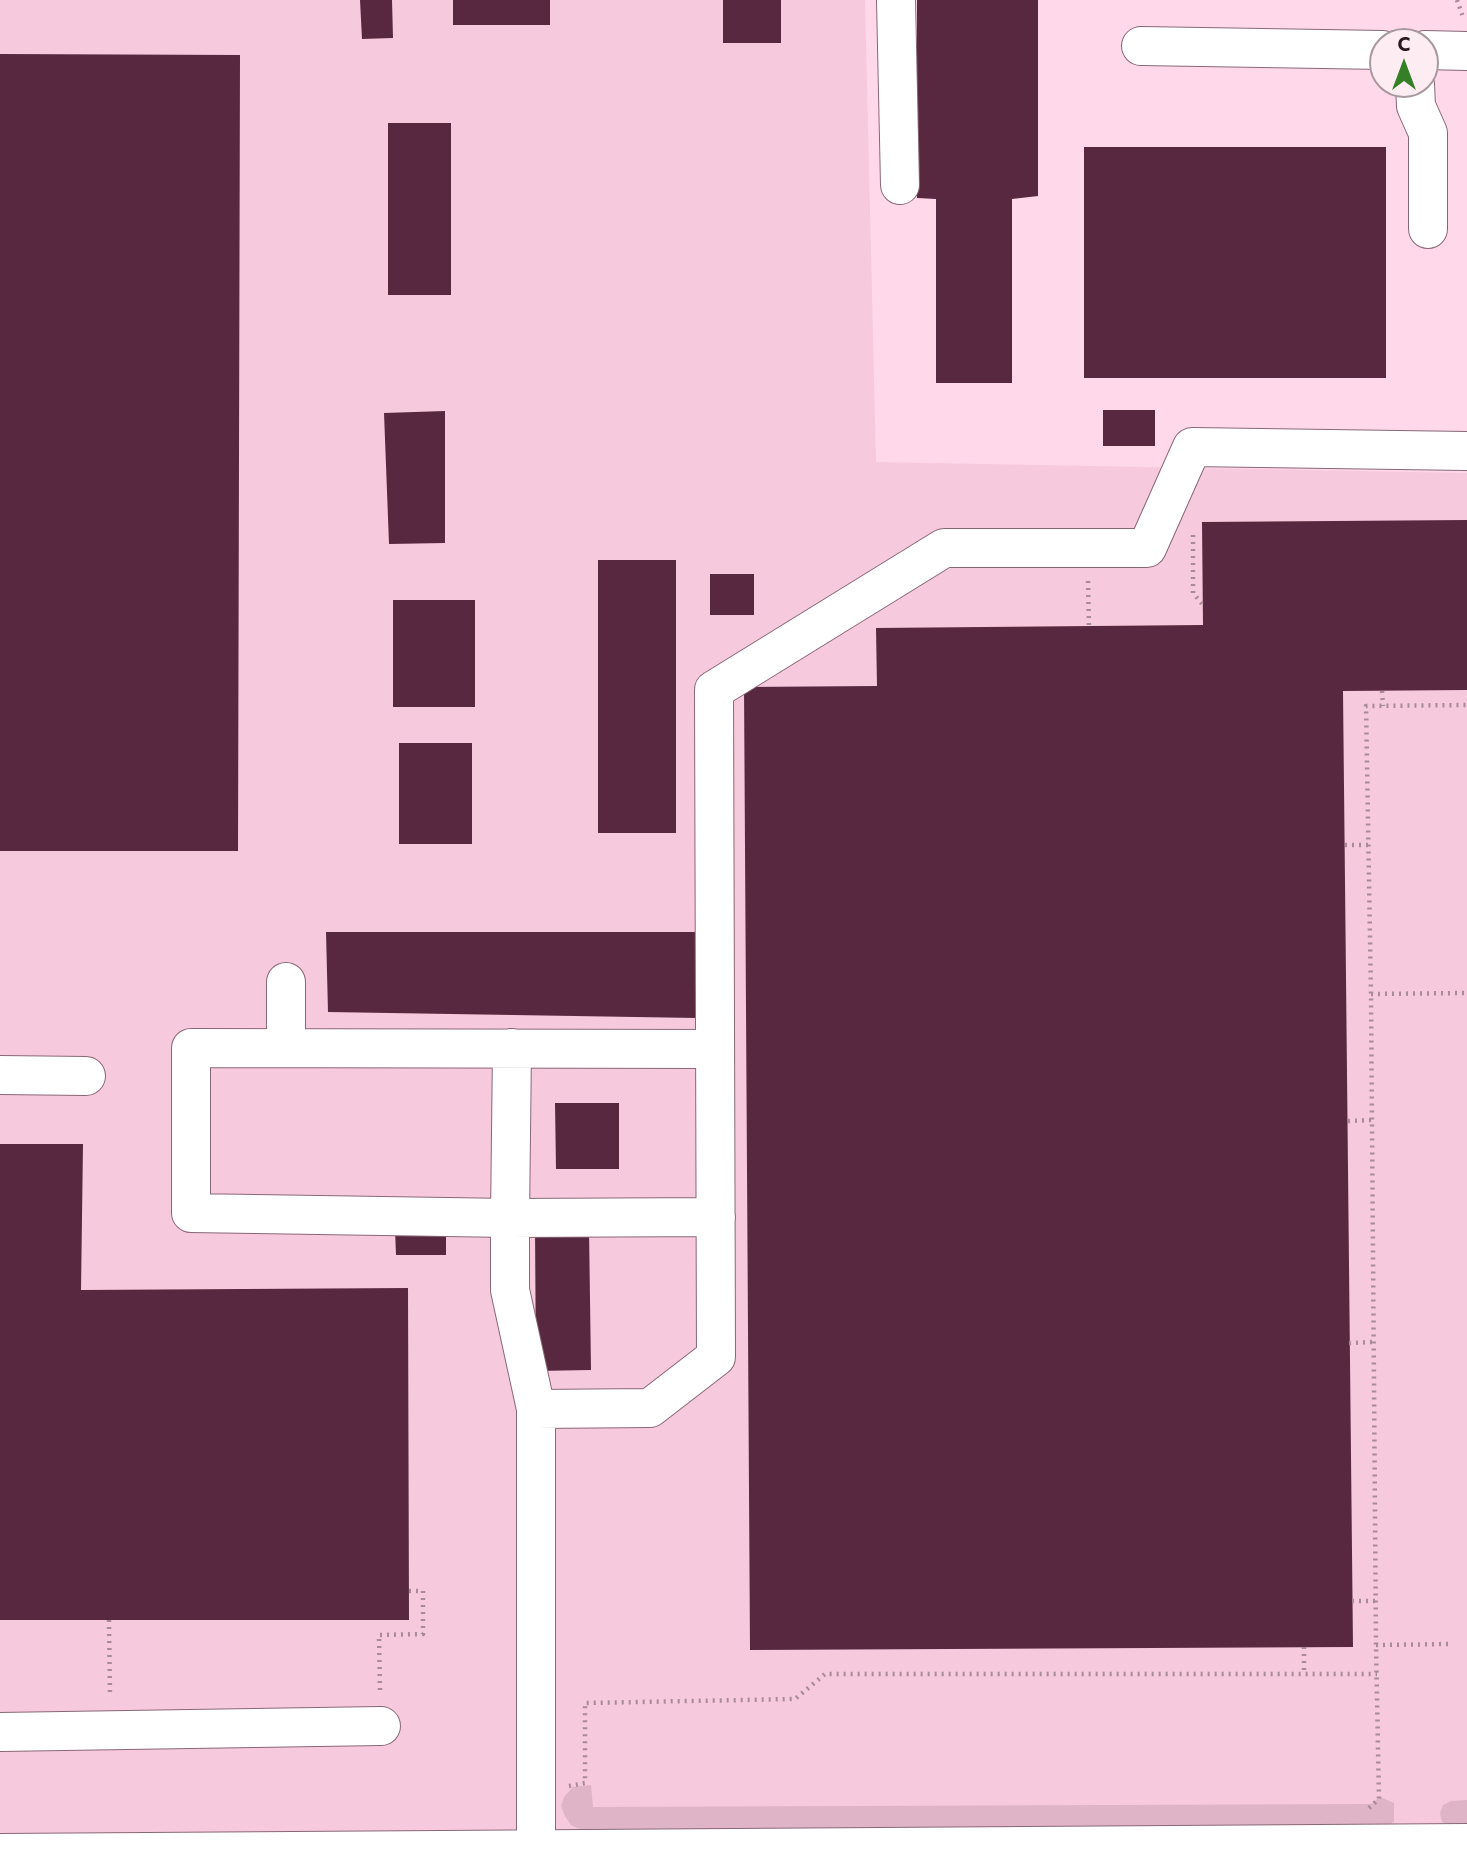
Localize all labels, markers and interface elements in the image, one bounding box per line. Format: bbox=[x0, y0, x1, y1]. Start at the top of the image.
north arrow bbox=[1369, 28, 1439, 98]
text: С bbox=[1398, 32, 1411, 55]

